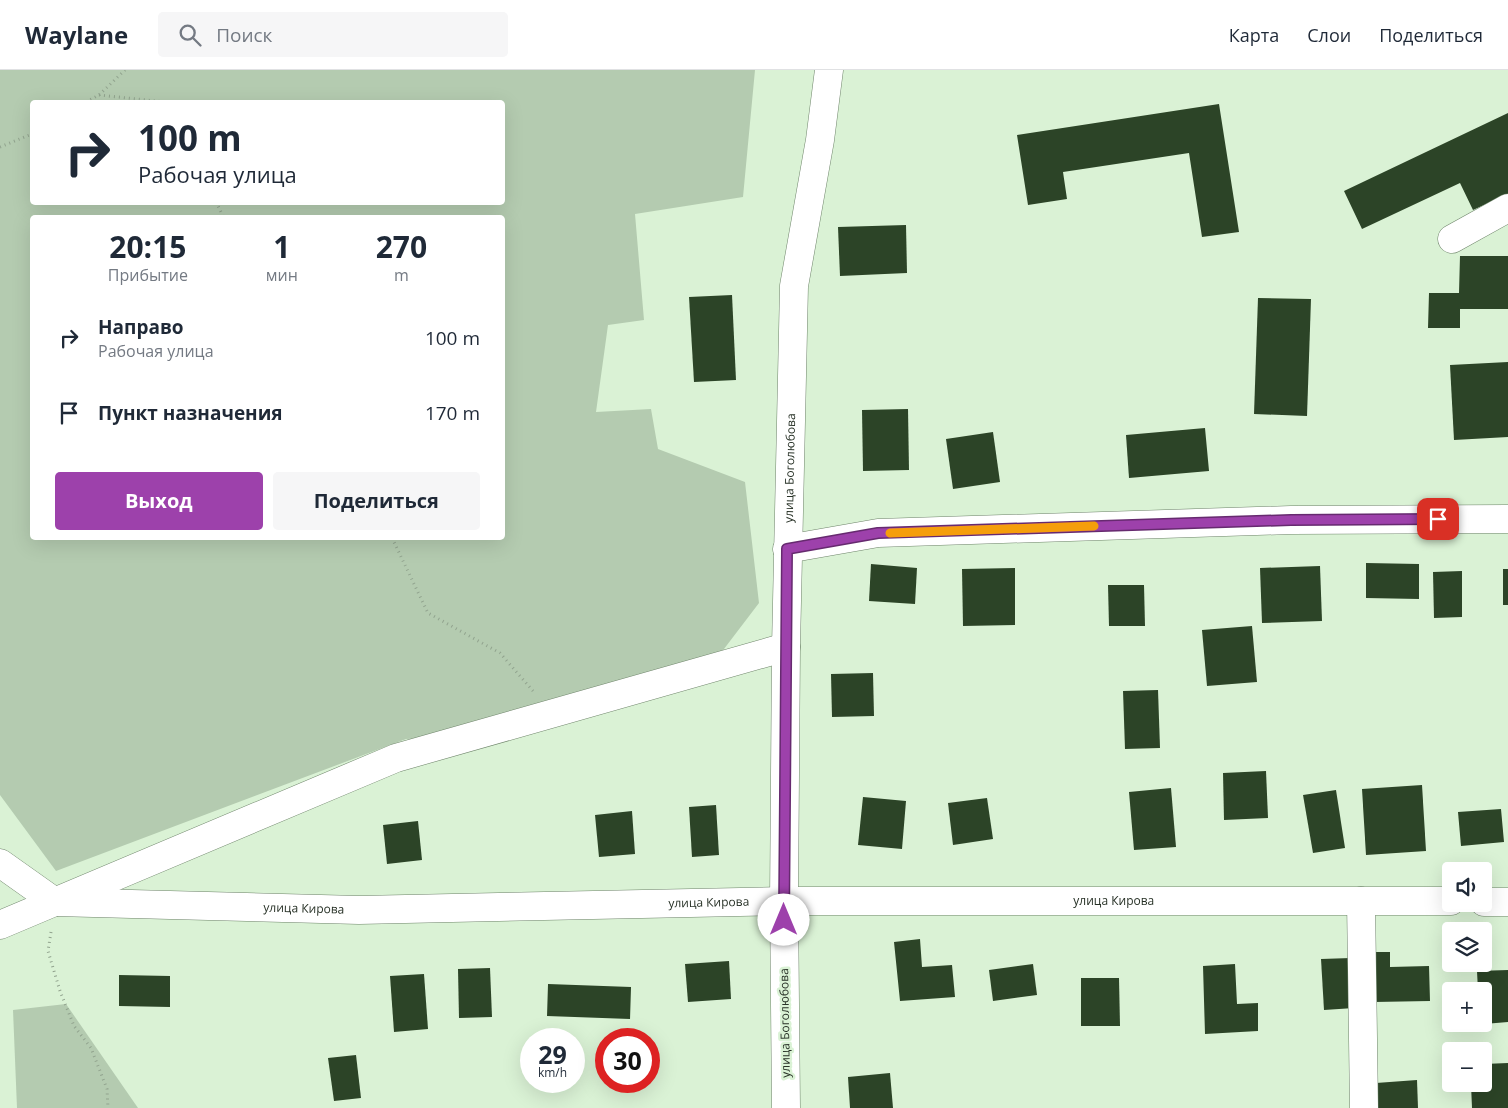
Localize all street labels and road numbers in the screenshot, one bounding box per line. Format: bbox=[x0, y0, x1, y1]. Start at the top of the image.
street label: улица Боголюбова bbox=[780, 413, 799, 523]
street label: улица Кирова bbox=[1073, 892, 1154, 909]
street label: улица Кирова bbox=[668, 893, 749, 911]
street label: улица Кирова bbox=[263, 898, 345, 918]
street label: улица Боголюбова bbox=[775, 968, 794, 1078]

